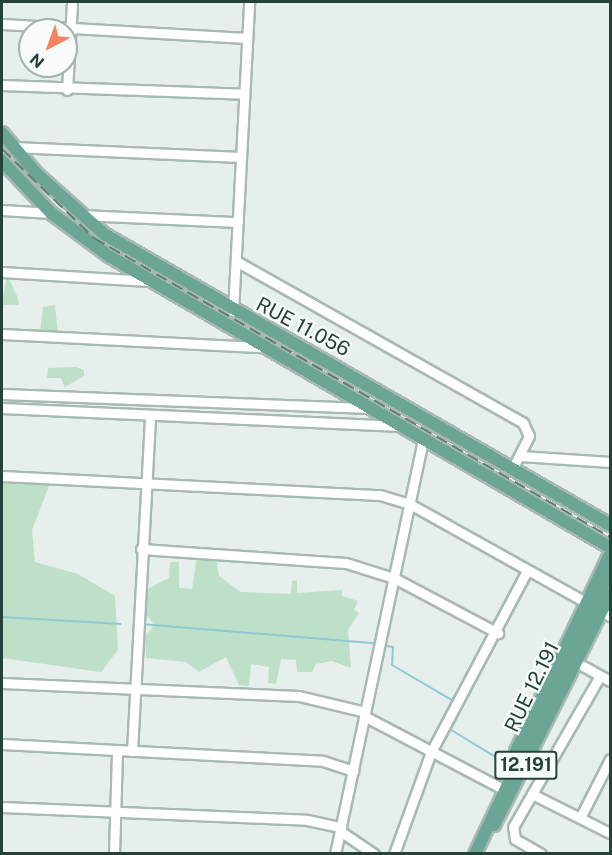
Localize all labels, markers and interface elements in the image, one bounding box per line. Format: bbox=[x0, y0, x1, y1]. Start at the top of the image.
north arrow bbox=[18, 18, 78, 78]
text: N bbox=[26, 49, 48, 72]
street label: RUE 11.056 bbox=[252, 292, 354, 362]
street label: RUE 12.191 bbox=[500, 638, 564, 736]
road number: 12.191 bbox=[493, 750, 559, 780]

